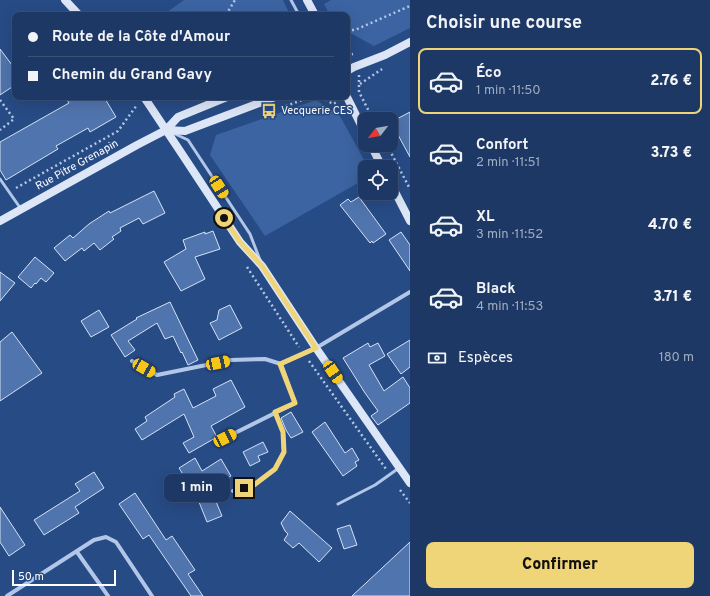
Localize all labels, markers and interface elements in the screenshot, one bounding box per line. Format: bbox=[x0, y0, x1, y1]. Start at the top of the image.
text: Choisir une course bbox=[426, 12, 582, 35]
text: Route de la Côte d'Amour bbox=[52, 28, 230, 47]
icon: car bbox=[428, 63, 464, 99]
text: Éco bbox=[476, 64, 501, 83]
text: Chemin du Grand Gavy bbox=[52, 66, 212, 85]
text: 2.76 € bbox=[650, 72, 692, 91]
text: 1 min · 11:50 bbox=[476, 83, 541, 99]
bus stop icon: Vecquerie CES bbox=[260, 102, 278, 120]
place label: Vecquerie CES bbox=[281, 104, 353, 118]
north arrow bbox=[358, 112, 398, 152]
map controls bbox=[358, 112, 398, 200]
icon: car bbox=[428, 135, 464, 171]
street label: Rue Pitre Grenapin bbox=[33, 136, 121, 194]
text: Confort bbox=[476, 136, 528, 155]
text: 3.73 € bbox=[651, 144, 692, 163]
text: 2 min · 11:51 bbox=[476, 155, 540, 171]
button: locate bbox=[358, 160, 398, 200]
car bbox=[207, 174, 231, 200]
icon: car bbox=[428, 207, 464, 243]
text: XL bbox=[476, 208, 494, 227]
route start bbox=[215, 209, 233, 227]
text: 4.70 € bbox=[648, 216, 692, 235]
text: 3 min · 11:52 bbox=[476, 227, 543, 243]
icon: car bbox=[428, 279, 464, 315]
text: Black bbox=[476, 280, 516, 299]
text: 3.71 € bbox=[653, 288, 692, 307]
text: 4 min · 11:53 bbox=[476, 299, 543, 315]
icon: cash bbox=[426, 347, 448, 369]
text: Espèces bbox=[458, 349, 513, 368]
text: 180 m bbox=[659, 350, 694, 366]
car bbox=[205, 355, 231, 371]
car bbox=[131, 357, 157, 379]
car bbox=[321, 359, 345, 385]
car bbox=[212, 427, 238, 449]
callout: 1 min bbox=[164, 474, 230, 502]
route end bbox=[235, 479, 253, 497]
text: 1 min bbox=[181, 480, 213, 496]
button: Confirmer bbox=[426, 542, 694, 588]
scale bar bbox=[12, 568, 116, 587]
text: 50 m bbox=[18, 570, 44, 584]

